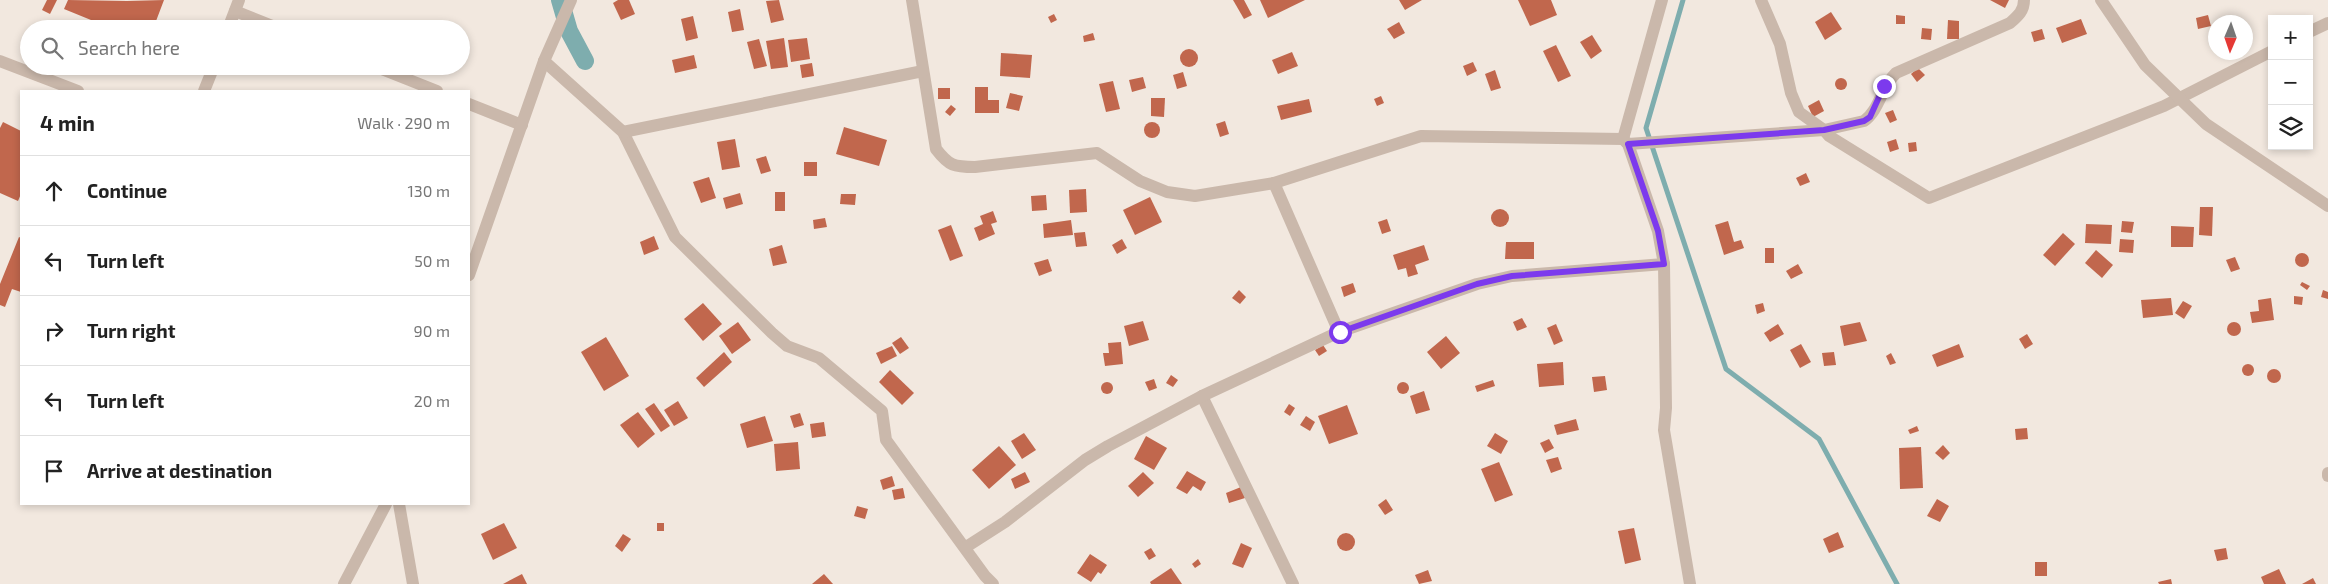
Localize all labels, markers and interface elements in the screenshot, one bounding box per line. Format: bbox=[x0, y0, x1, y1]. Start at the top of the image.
north arrow bbox=[2208, 15, 2253, 60]
map controls bbox=[2268, 15, 2313, 150]
button: + bbox=[2268, 15, 2313, 60]
search box bbox=[20, 20, 470, 75]
icon: search bbox=[38, 34, 66, 62]
text: Search here bbox=[78, 36, 180, 59]
button: − bbox=[2268, 60, 2313, 105]
route end bbox=[1873, 75, 1896, 98]
button: layers bbox=[2268, 105, 2313, 150]
text: 4 min bbox=[40, 110, 95, 135]
text: Walk · 290 m bbox=[357, 113, 450, 132]
icon: ahead bbox=[40, 177, 68, 205]
text: Continue bbox=[87, 179, 167, 202]
text: 130 m bbox=[408, 181, 450, 200]
icon: left bbox=[40, 247, 68, 275]
text: Turn left bbox=[87, 249, 164, 272]
text: 50 m bbox=[414, 251, 450, 270]
icon: right bbox=[40, 317, 68, 345]
text: Turn right bbox=[87, 319, 175, 342]
text: 90 m bbox=[414, 321, 450, 340]
route start bbox=[1329, 321, 1352, 344]
icon: left bbox=[40, 387, 68, 415]
text: Turn left bbox=[87, 389, 164, 412]
text: 20 m bbox=[414, 391, 450, 410]
icon: arrive bbox=[40, 457, 68, 485]
text: Arrive at destination bbox=[87, 459, 272, 482]

